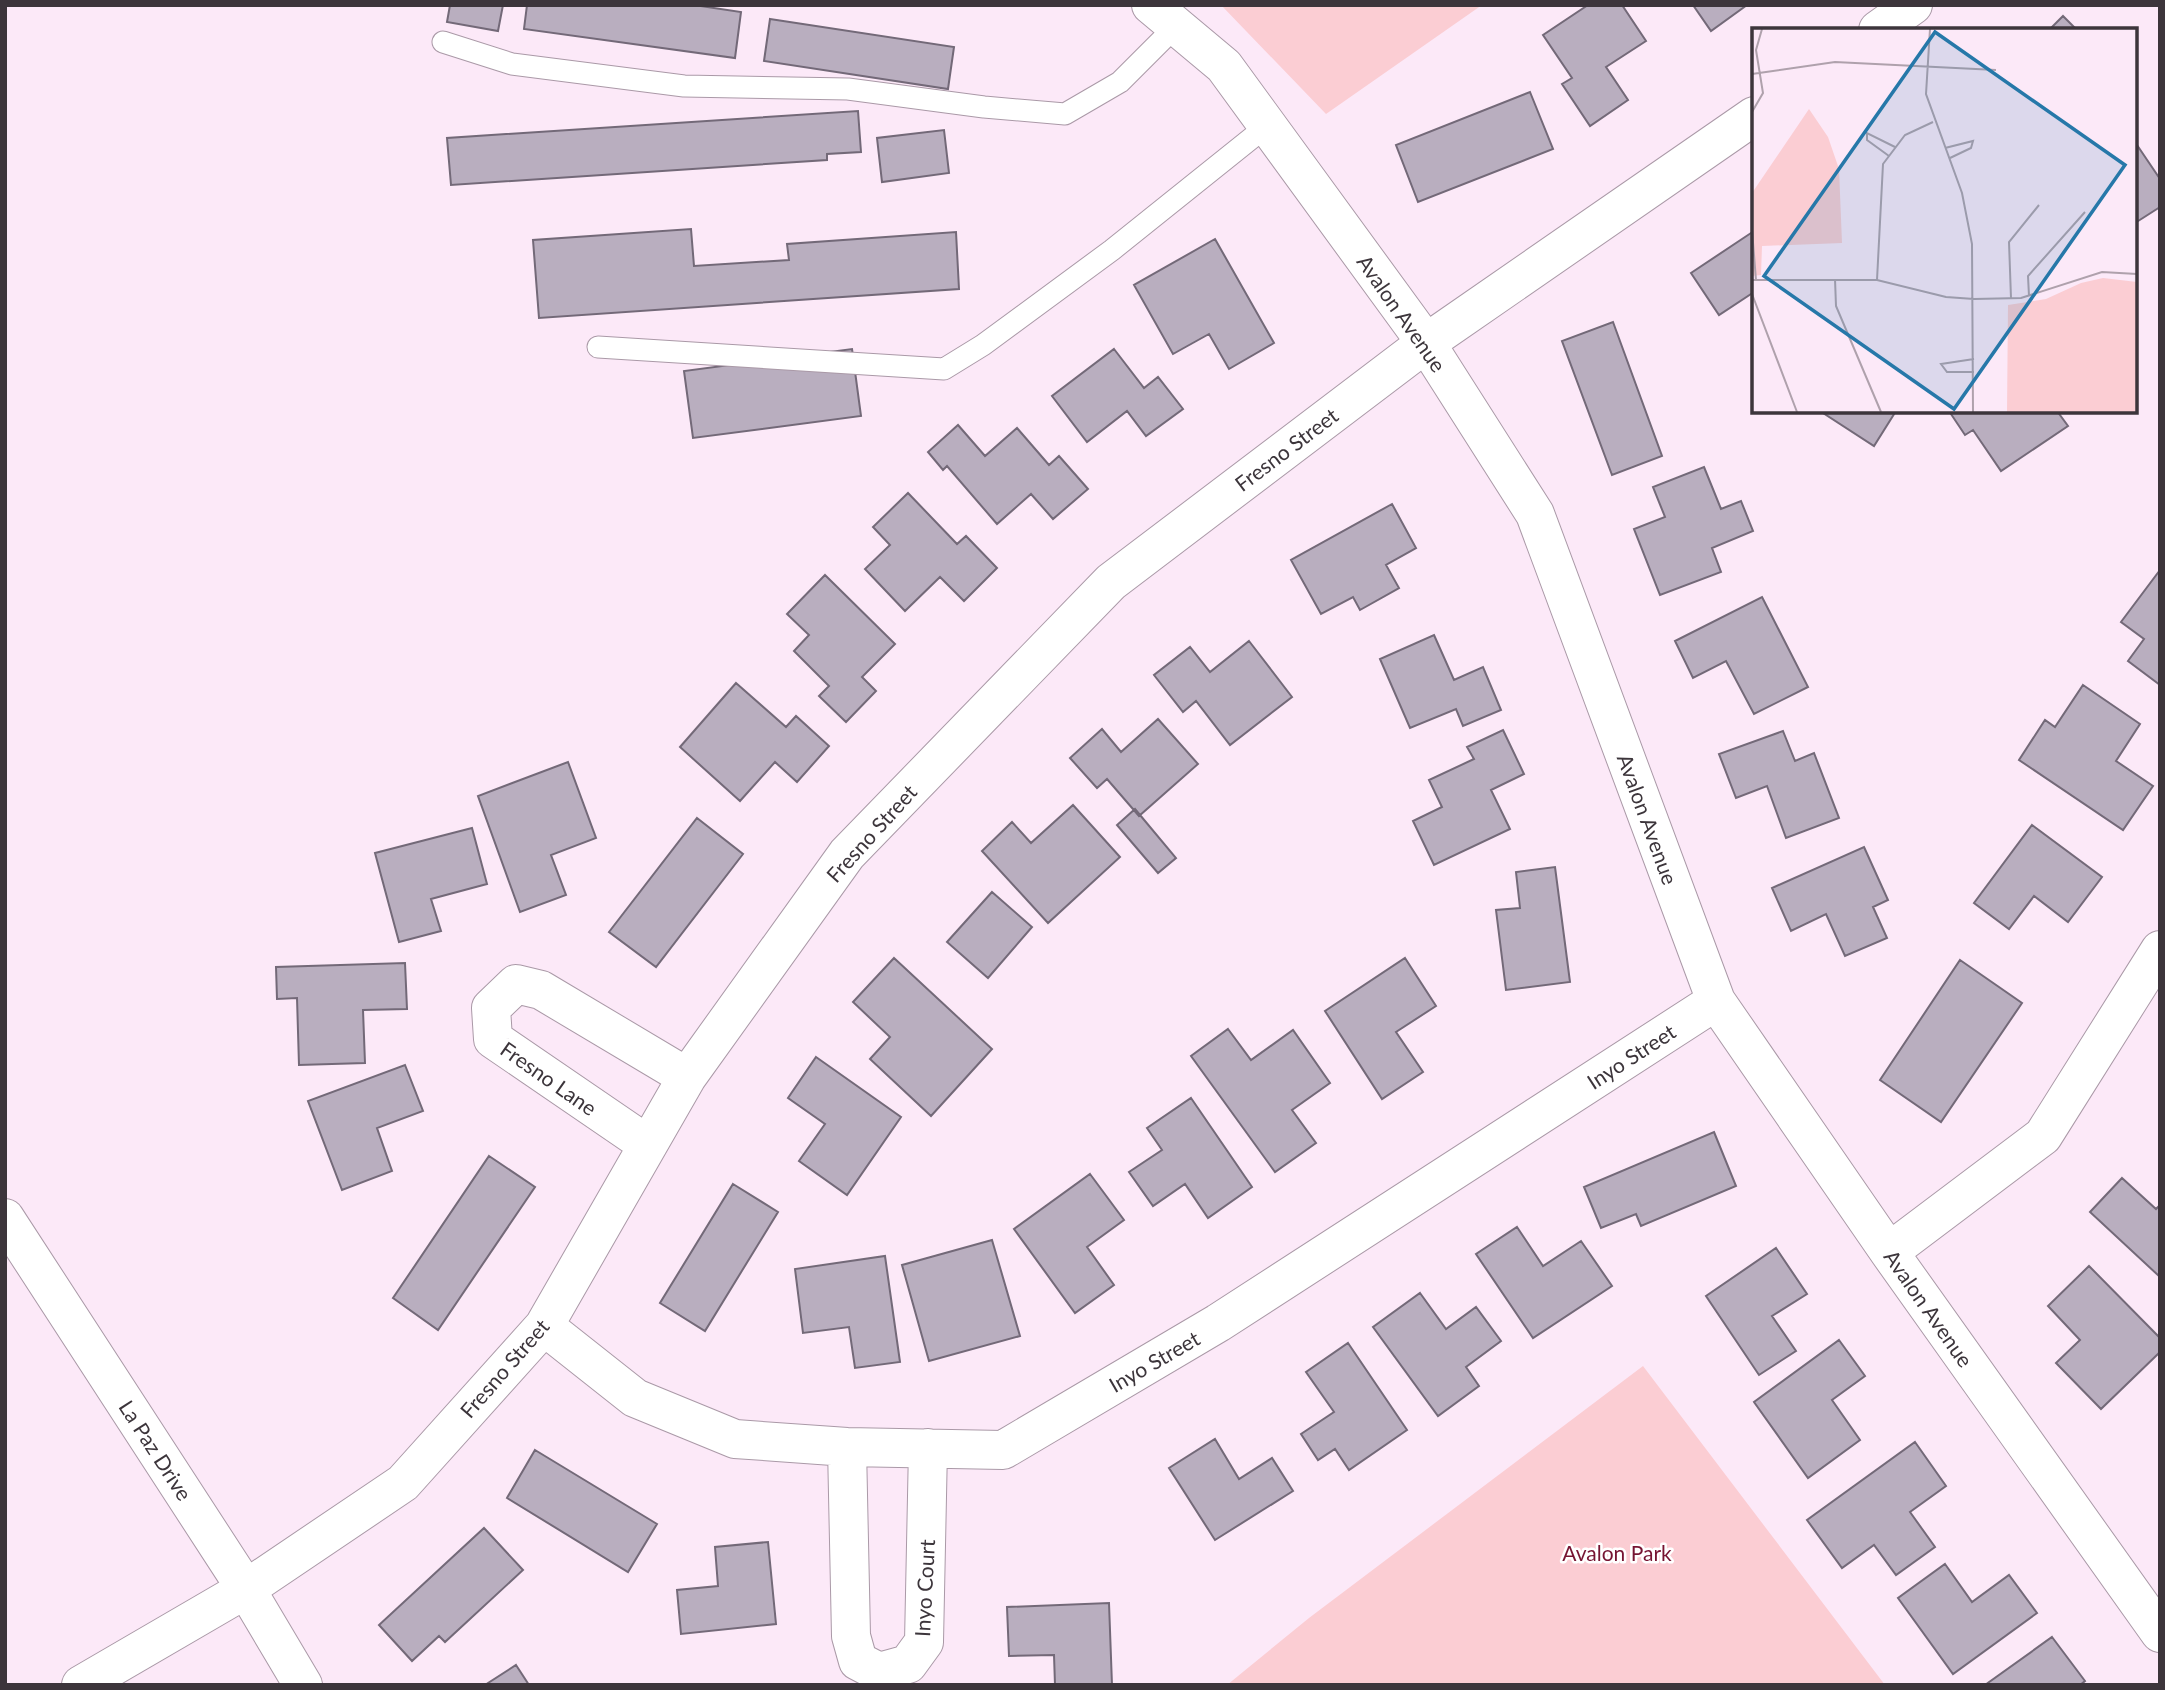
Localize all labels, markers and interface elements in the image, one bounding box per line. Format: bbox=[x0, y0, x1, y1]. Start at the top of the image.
inset map bbox=[1752, 28, 2137, 413]
street label: Avalon Avenue bbox=[1352, 250, 1452, 376]
street label: Fresno Street bbox=[1229, 402, 1343, 496]
street label: Avalon Avenue bbox=[1613, 750, 1683, 888]
street label: Fresno Street bbox=[821, 779, 922, 887]
street label: Inyo Street bbox=[1582, 1018, 1680, 1094]
street label: Fresno Lane bbox=[496, 1036, 602, 1120]
street label: Avalon Avenue bbox=[1879, 1245, 1979, 1371]
street label: Fresno Street bbox=[454, 1313, 554, 1422]
street label: Inyo Street bbox=[1104, 1325, 1204, 1397]
street label: La Paz Drive bbox=[114, 1395, 198, 1505]
street label: Inyo Court bbox=[909, 1538, 939, 1637]
park label: Avalon Park bbox=[1562, 1540, 1672, 1565]

